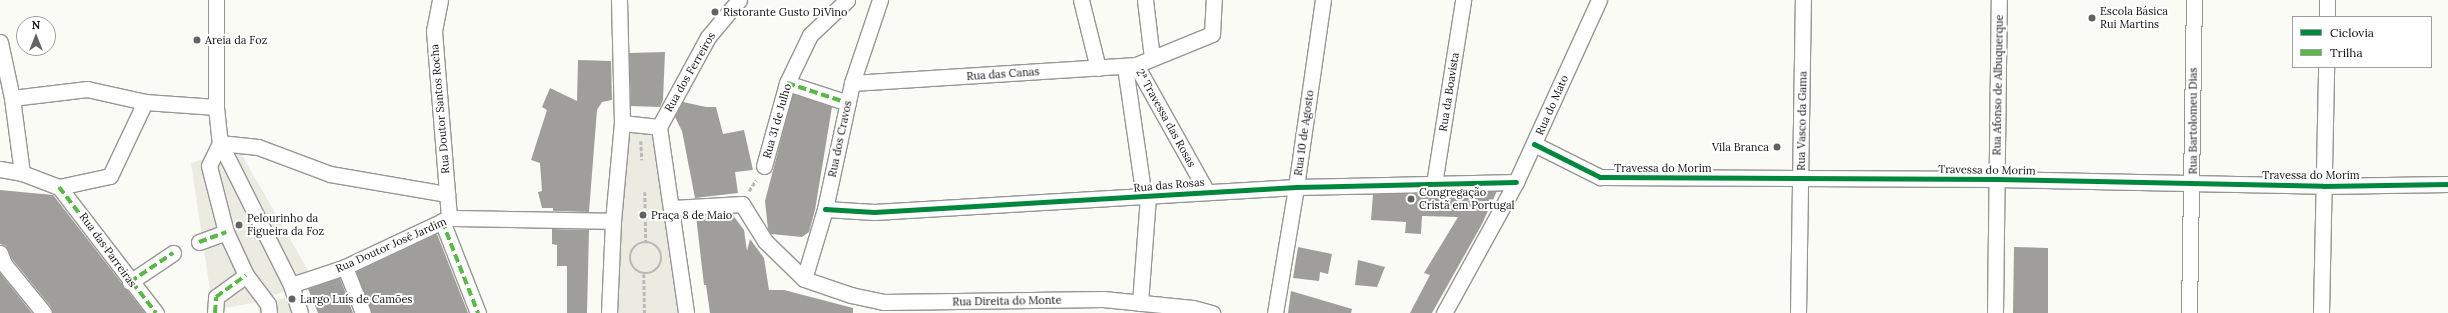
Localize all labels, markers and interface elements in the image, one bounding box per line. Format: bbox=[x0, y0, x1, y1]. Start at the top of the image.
place label: Ristorante Gusto DiVino bbox=[723, 5, 847, 19]
place label: Escola Básica Rui Martins bbox=[2100, 5, 2168, 31]
marker: Ristorante Gusto DiVino bbox=[710, 7, 720, 17]
marker: Escola Básica Rui Martins bbox=[2087, 13, 2097, 23]
street label: Rua Afonso de Albuquerque bbox=[1990, 14, 2006, 156]
north arrow bbox=[16, 16, 56, 56]
legend bbox=[2292, 16, 2432, 68]
text: N bbox=[32, 18, 40, 32]
text: Ciclovia bbox=[2330, 25, 2374, 40]
street label: Rua dos Ferreiros bbox=[662, 30, 718, 114]
place label: Areia da Foz bbox=[205, 33, 267, 47]
marker: Areia da Foz bbox=[192, 35, 202, 45]
street label: Rua Doutor Santos Rocha bbox=[428, 44, 452, 174]
text: Trilha bbox=[2330, 45, 2363, 60]
street label: Rua da Boavista bbox=[1436, 52, 1462, 132]
street label: Rua das Canas bbox=[966, 65, 1040, 83]
street label: 2ª Travessa das Rosas bbox=[1134, 67, 1198, 169]
street label: Rua Bartolomeu Dias bbox=[2186, 68, 2200, 174]
street label: Rua Vasco da Gama bbox=[1795, 71, 1809, 171]
street label: Rua do Mato bbox=[1533, 73, 1571, 137]
street label: Rua 31 de Julho bbox=[760, 82, 794, 160]
street label: Rua 10 de Agosto bbox=[1291, 89, 1317, 177]
street label: Rua dos Cravos bbox=[825, 99, 855, 179]
place label: Vila Branca bbox=[1712, 140, 1769, 154]
marker: Vila Branca bbox=[1772, 142, 1782, 152]
street label: Travessa do Morim bbox=[1614, 161, 1712, 175]
street label: Travessa do Morim bbox=[1938, 163, 2036, 177]
street label: Travessa do Morim bbox=[2262, 168, 2360, 182]
street label: Rua das Rosas bbox=[1133, 175, 1205, 195]
place label: Congregação Cristã em Portugal bbox=[1419, 186, 1515, 212]
marker: Congregação Cristã em Portugal bbox=[1406, 194, 1416, 204]
place label: Praça 8 de Maio bbox=[651, 208, 732, 222]
street label: Rua das Parreiras bbox=[77, 210, 139, 290]
marker: Praça 8 de Maio bbox=[638, 210, 648, 220]
place label: Pelourinho da Figueira da Foz bbox=[247, 212, 324, 238]
street label: Rua Doutor José Jardim bbox=[334, 215, 448, 275]
marker: Pelourinho da Figueira da Foz bbox=[234, 220, 244, 230]
place label: Largo Luís de Camões bbox=[300, 292, 412, 306]
street label: Rua Direita do Monte bbox=[952, 293, 1062, 309]
marker: Largo Luís de Camões bbox=[287, 294, 297, 304]

